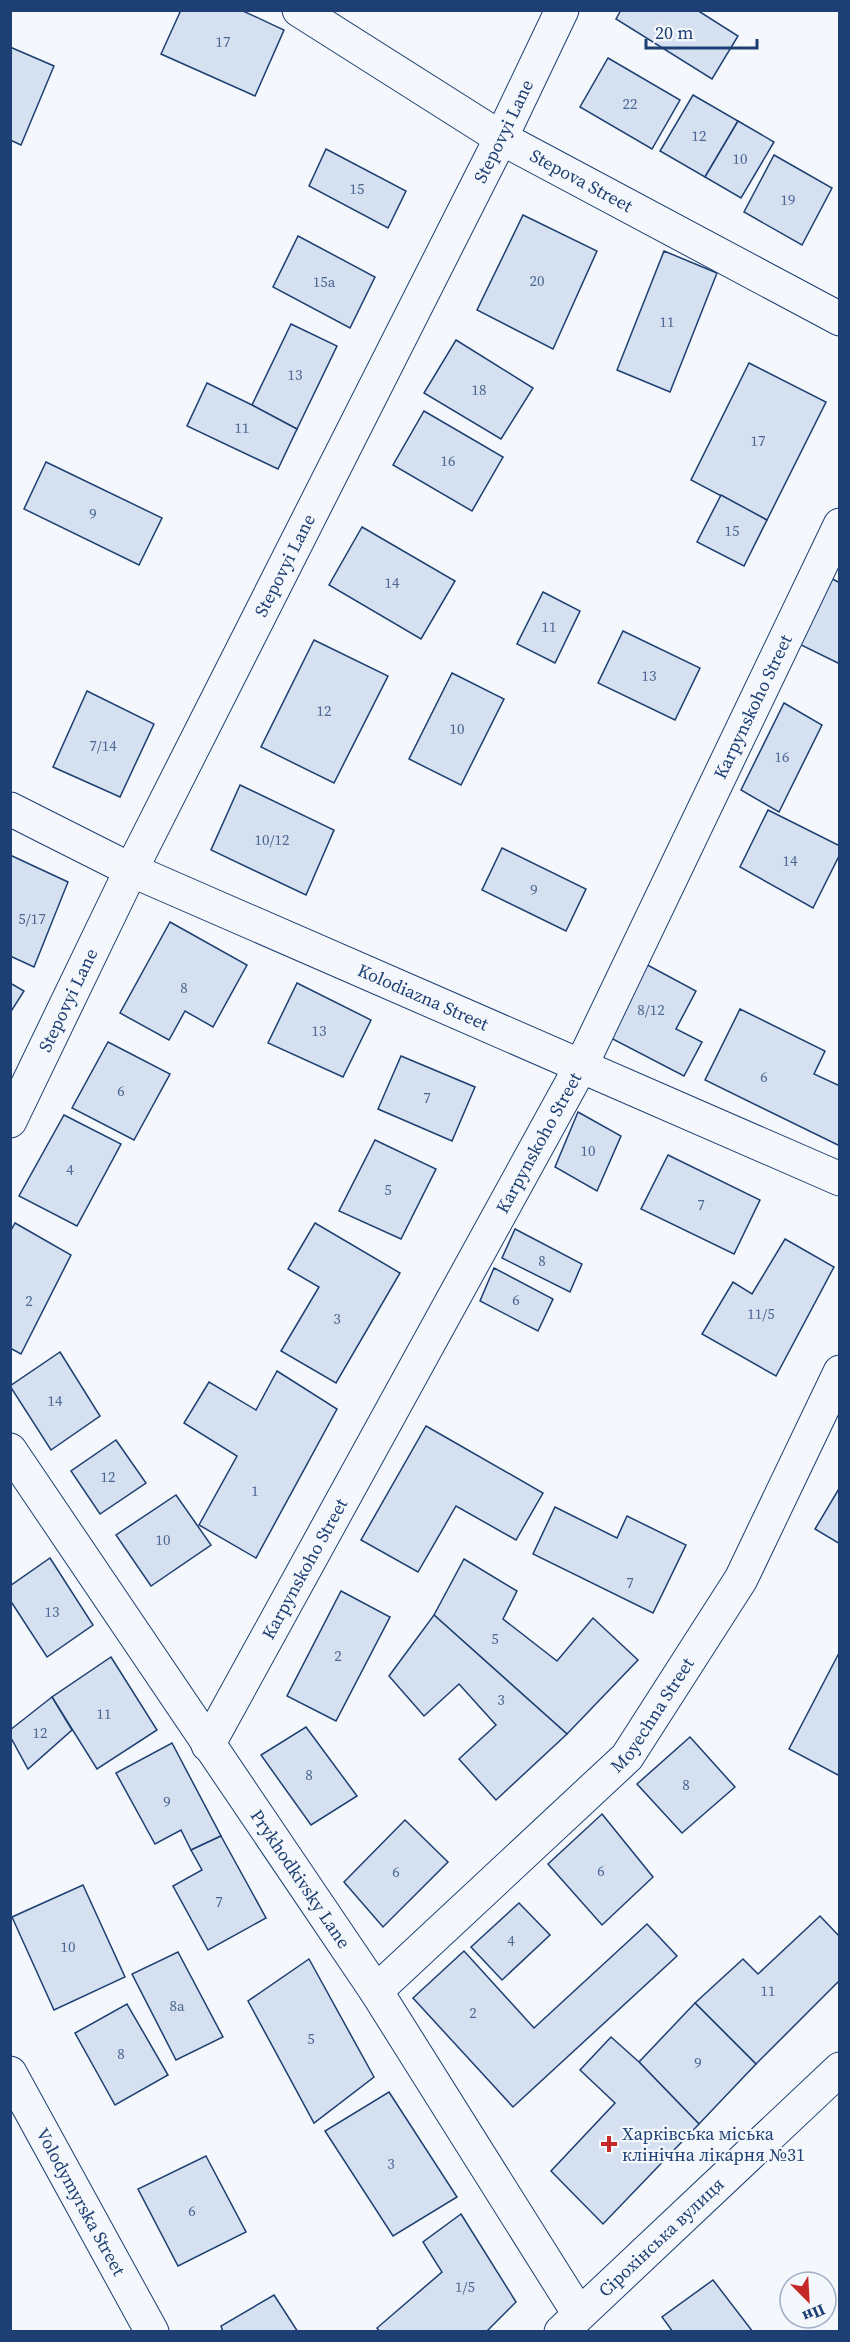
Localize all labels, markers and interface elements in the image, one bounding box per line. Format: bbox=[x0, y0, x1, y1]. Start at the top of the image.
scale bar bbox=[646, 12, 757, 50]
text: 20 m bbox=[655, 20, 693, 45]
house number: 17 bbox=[215, 31, 231, 52]
street label: Stepovyi Lane bbox=[467, 75, 539, 187]
house number: 22 bbox=[622, 93, 638, 114]
house number: 12 bbox=[691, 125, 707, 146]
street label: Stepova Street bbox=[526, 143, 637, 218]
house number: 10 bbox=[732, 148, 748, 169]
house number: 15 bbox=[349, 178, 365, 199]
house number: 19 bbox=[780, 189, 796, 210]
house number: 20 bbox=[529, 270, 545, 291]
house number: 15а bbox=[313, 271, 336, 292]
house number: 11 bbox=[659, 311, 675, 332]
house number: 13 bbox=[287, 364, 303, 385]
house number: 18 bbox=[471, 379, 487, 400]
house number: 11 bbox=[234, 417, 250, 438]
house number: 17 bbox=[750, 430, 766, 451]
house number: 16 bbox=[440, 450, 456, 471]
house number: 9 bbox=[89, 503, 97, 524]
street label: Stepovyi Lane bbox=[248, 509, 321, 621]
house number: 15 bbox=[724, 520, 740, 541]
house number: 14 bbox=[384, 572, 400, 593]
house number: 11 bbox=[541, 616, 557, 637]
street label: Karpynskoho Street bbox=[707, 630, 798, 783]
house number: 13 bbox=[641, 665, 657, 686]
house number: 12 bbox=[316, 700, 332, 721]
house number: 10 bbox=[449, 718, 465, 739]
house number: 7/14 bbox=[89, 735, 117, 756]
house number: 16 bbox=[774, 746, 790, 767]
house number: 10/12 bbox=[255, 829, 289, 850]
house number: 14 bbox=[782, 850, 798, 871]
house number: 9 bbox=[530, 879, 538, 900]
house number: 5/17 bbox=[18, 908, 46, 929]
street label: Stepovyi Lane bbox=[32, 944, 103, 1056]
street label: Kolodiazna Street bbox=[354, 957, 493, 1036]
house number: 8 bbox=[180, 977, 188, 998]
house number: 8/12 bbox=[637, 999, 665, 1020]
house number: 13 bbox=[311, 1020, 327, 1041]
house number: 6 bbox=[760, 1066, 768, 1087]
street label: Karpynskoho Street bbox=[489, 1068, 587, 1218]
house number: 6 bbox=[117, 1080, 125, 1101]
house number: 7 bbox=[423, 1087, 431, 1108]
house number: 10 bbox=[580, 1140, 596, 1161]
house number: 4 bbox=[66, 1159, 74, 1180]
house number: 5 bbox=[384, 1179, 392, 1200]
house number: 7 bbox=[697, 1194, 705, 1215]
house number: 8 bbox=[538, 1250, 546, 1271]
house number: 6 bbox=[512, 1289, 520, 1310]
house number: 2 bbox=[25, 1290, 33, 1311]
house number: 11/5 bbox=[747, 1303, 775, 1324]
house number: 3 bbox=[333, 1308, 341, 1329]
house number: 14 bbox=[47, 1390, 63, 1411]
house number: 12 bbox=[100, 1466, 116, 1487]
house number: 1 bbox=[251, 1480, 259, 1501]
street label: Karpynskoho Street bbox=[256, 1493, 353, 1644]
house number: 10 bbox=[155, 1529, 171, 1550]
house number: 7 bbox=[626, 1572, 634, 1593]
house number: 13 bbox=[44, 1601, 60, 1622]
house number: 5 bbox=[491, 1628, 499, 1649]
house number: 2 bbox=[334, 1645, 342, 1666]
street label: Moyechna Street bbox=[605, 1652, 700, 1778]
house number: 3 bbox=[497, 1689, 505, 1710]
house number: 11 bbox=[96, 1703, 112, 1724]
house number: 12 bbox=[32, 1722, 48, 1743]
house number: 8 bbox=[305, 1764, 313, 1785]
house number: 8 bbox=[682, 1774, 690, 1795]
house number: 9 bbox=[163, 1791, 171, 1812]
street label: Prykhodkivsky Lane bbox=[245, 1804, 357, 1953]
house number: 6 bbox=[597, 1860, 605, 1881]
house number: 6 bbox=[392, 1861, 400, 1882]
house number: 7 bbox=[215, 1891, 223, 1912]
house number: 4 bbox=[507, 1930, 515, 1951]
house number: 10 bbox=[60, 1936, 76, 1957]
house number: 11 bbox=[760, 1980, 776, 2001]
house number: 8а bbox=[169, 1995, 185, 2016]
house number: 2 bbox=[469, 2002, 477, 2023]
house number: 5 bbox=[307, 2028, 315, 2049]
house number: 8 bbox=[117, 2043, 125, 2064]
house number: 9 bbox=[694, 2052, 702, 2073]
place label: Харківська міська клінічна лікарня №31 bbox=[622, 2121, 805, 2167]
street label: Volodymyrska Street bbox=[31, 2123, 132, 2280]
marker: Харківська міська клінічна лікарня №31 bbox=[600, 2135, 618, 2153]
house number: 3 bbox=[387, 2153, 395, 2174]
street label: Сірохінська вулиця bbox=[593, 2172, 729, 2302]
house number: 6 bbox=[188, 2200, 196, 2221]
north arrow bbox=[778, 2270, 838, 2330]
house number: 1/5 bbox=[455, 2276, 475, 2297]
text: Пн bbox=[799, 2299, 829, 2328]

